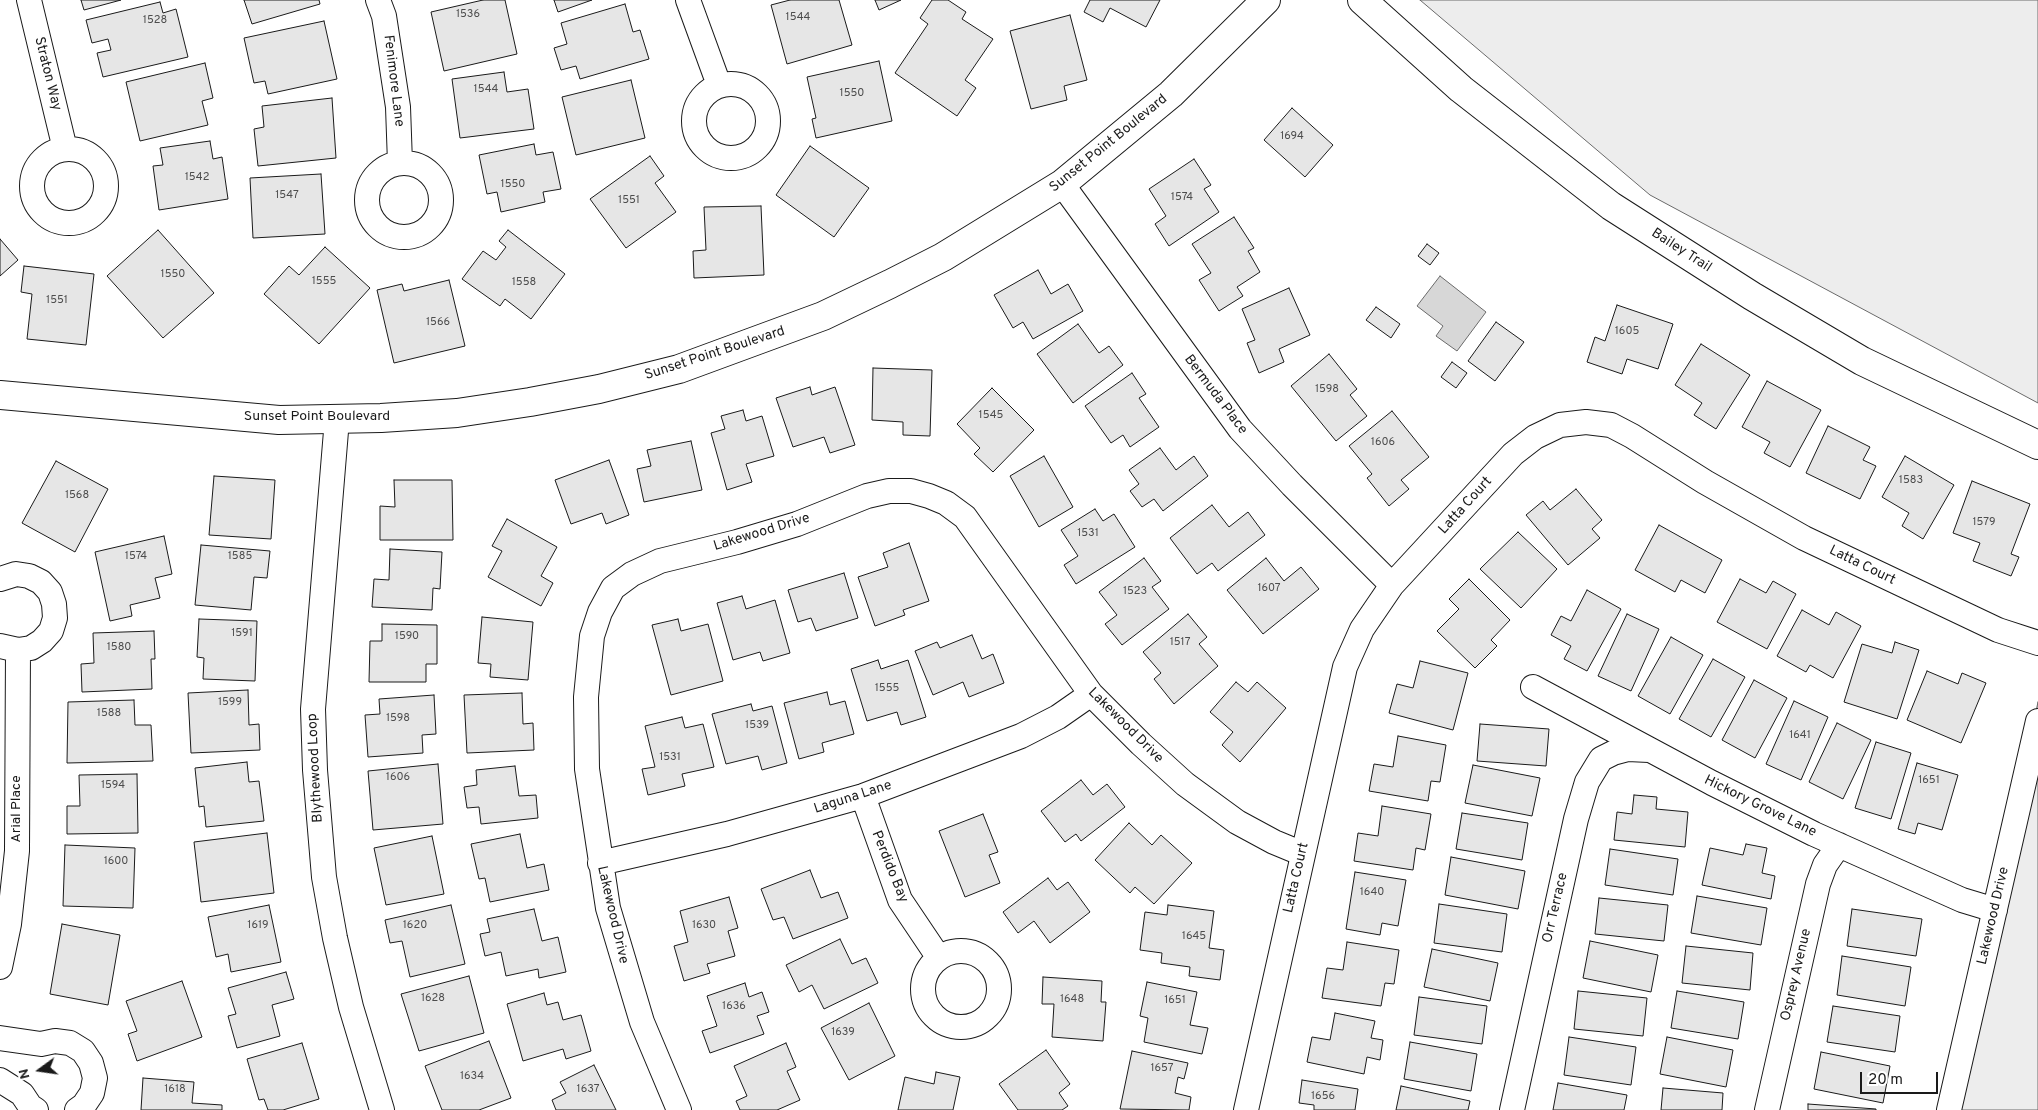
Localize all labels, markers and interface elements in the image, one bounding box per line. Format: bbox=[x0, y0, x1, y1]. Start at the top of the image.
house number: 1536 bbox=[456, 8, 480, 22]
house number: 1544 bbox=[786, 11, 810, 25]
house number: 1528 bbox=[143, 14, 167, 28]
street label: Fenimore Lane bbox=[379, 34, 407, 128]
street label: Straton Way bbox=[30, 35, 64, 113]
house number: 1544 bbox=[474, 83, 498, 97]
house number: 1550 bbox=[840, 87, 864, 101]
street label: Sunset Point Boulevard bbox=[1047, 91, 1171, 197]
house number: 1694 bbox=[1280, 130, 1304, 144]
house number: 1542 bbox=[185, 171, 209, 185]
house number: 1550 bbox=[501, 178, 525, 192]
house number: 1547 bbox=[275, 189, 299, 203]
house number: 1574 bbox=[1171, 191, 1193, 205]
house number: 1551 bbox=[618, 194, 640, 208]
street label: Bailey Trail bbox=[1648, 225, 1714, 277]
house number: 1550 bbox=[161, 268, 185, 282]
house number: 1555 bbox=[312, 275, 336, 289]
house number: 1558 bbox=[512, 276, 536, 290]
house number: 1551 bbox=[46, 294, 68, 308]
house number: 1566 bbox=[426, 316, 450, 330]
street label: Sunset Point Boulevard bbox=[643, 323, 787, 385]
house number: 1605 bbox=[1615, 325, 1639, 339]
street label: Bermuda Place bbox=[1180, 352, 1250, 438]
house number: 1598 bbox=[1315, 383, 1339, 397]
street label: Sunset Point Boulevard bbox=[244, 409, 390, 425]
house number: 1545 bbox=[979, 409, 1003, 423]
house number: 1606 bbox=[1371, 436, 1395, 450]
street label: Latta Court bbox=[1436, 474, 1496, 538]
house number: 1583 bbox=[1899, 474, 1923, 488]
house number: 1568 bbox=[65, 489, 89, 503]
street label: Lakewood Drive bbox=[712, 510, 812, 556]
house number: 1579 bbox=[1972, 516, 1996, 530]
house number: 1531 bbox=[1077, 527, 1099, 541]
street label: Latta Court bbox=[1826, 543, 1898, 589]
house number: 1574 bbox=[125, 550, 147, 564]
house number: 1585 bbox=[228, 550, 252, 564]
house number: 1607 bbox=[1257, 582, 1281, 596]
house number: 1523 bbox=[1123, 585, 1147, 599]
house number: 1591 bbox=[231, 627, 253, 641]
house number: 1590 bbox=[395, 630, 419, 644]
house number: 1517 bbox=[1170, 636, 1190, 650]
house number: 1580 bbox=[107, 641, 131, 655]
house number: 1555 bbox=[875, 682, 899, 696]
street label: Lakewood Drive bbox=[1084, 685, 1166, 767]
house number: 1599 bbox=[218, 696, 242, 710]
house number: 1588 bbox=[97, 707, 121, 721]
house number: 1598 bbox=[386, 712, 410, 726]
street label: Blythewood Loop bbox=[305, 713, 327, 823]
house number: 1539 bbox=[745, 719, 769, 733]
house number: 1641 bbox=[1789, 729, 1811, 743]
house number: 1531 bbox=[659, 751, 681, 765]
house number: 1606 bbox=[386, 771, 410, 785]
street label: Hickory Grove Lane bbox=[1701, 773, 1819, 841]
house number: 1651 bbox=[1918, 774, 1940, 788]
street label: Arial Place bbox=[9, 775, 25, 843]
street label: Laguna Lane bbox=[812, 778, 894, 818]
house number: 1594 bbox=[101, 779, 125, 793]
street label: Perdido Bay bbox=[867, 829, 911, 905]
street label: Latta Court bbox=[1281, 841, 1313, 915]
house number: 1600 bbox=[104, 855, 128, 869]
street label: Lakewood Drive bbox=[593, 864, 631, 966]
street label: Lakewood Drive bbox=[1975, 865, 2013, 967]
street label: Orr Terrace bbox=[1540, 871, 1572, 945]
house number: 1640 bbox=[1360, 886, 1384, 900]
house number: 1619 bbox=[247, 919, 269, 933]
house number: 1620 bbox=[403, 919, 427, 933]
house number: 1630 bbox=[692, 919, 716, 933]
street label: Osprey Avenue bbox=[1778, 927, 1816, 1023]
house number: 1645 bbox=[1182, 930, 1206, 944]
house number: 1628 bbox=[421, 992, 445, 1006]
house number: 1648 bbox=[1060, 993, 1084, 1007]
house number: 1651 bbox=[1164, 994, 1186, 1008]
house number: 1636 bbox=[722, 1000, 746, 1014]
house number: 1639 bbox=[831, 1026, 855, 1040]
north arrow bbox=[15, 1045, 65, 1095]
house number: 1657 bbox=[1150, 1062, 1174, 1076]
scale bar bbox=[1863, 1062, 1940, 1094]
text: N bbox=[15, 1067, 34, 1081]
house number: 1634 bbox=[460, 1070, 484, 1084]
text: 20 m bbox=[1868, 1071, 1903, 1090]
house number: 1618 bbox=[164, 1083, 186, 1097]
house number: 1637 bbox=[577, 1083, 599, 1097]
house number: 1656 bbox=[1311, 1090, 1335, 1104]

